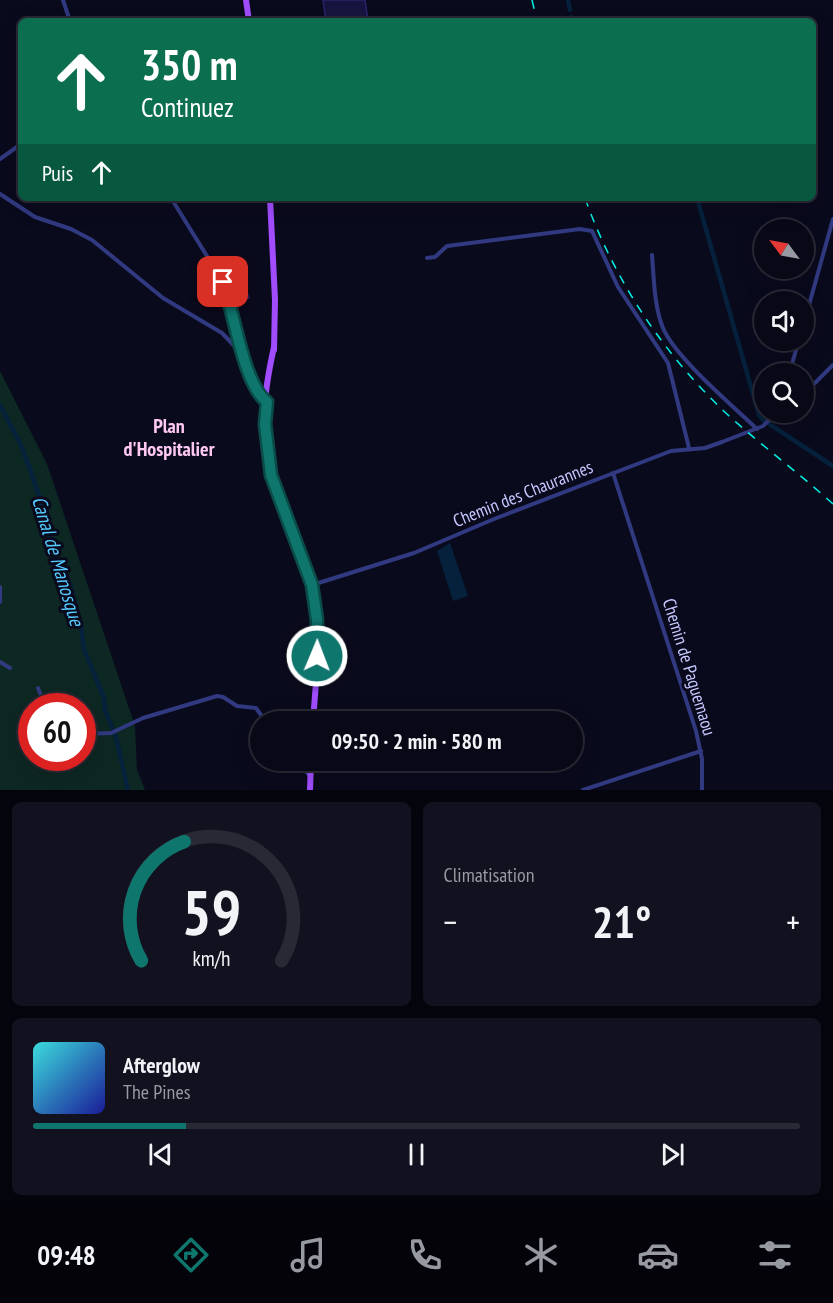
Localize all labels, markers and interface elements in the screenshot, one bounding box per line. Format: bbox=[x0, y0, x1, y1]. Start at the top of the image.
text: 350 m bbox=[141, 37, 238, 92]
icon: ahead bbox=[42, 42, 120, 120]
text: Continuez bbox=[141, 90, 234, 124]
icon: ahead bbox=[85, 156, 118, 189]
text: Puis bbox=[42, 159, 73, 187]
north arrow bbox=[754, 219, 814, 279]
map controls bbox=[754, 219, 814, 423]
pin bbox=[197, 256, 248, 307]
icon: arrive bbox=[206, 265, 239, 298]
button: sound bbox=[754, 291, 814, 351]
button: search bbox=[754, 363, 814, 423]
district label: Plan d'Hospitalier bbox=[123, 413, 215, 462]
street label: Chemin des Chaurannes bbox=[450, 455, 596, 532]
water label: Canal de Manosque bbox=[26, 493, 91, 631]
street label: Chemin de Paguemaou bbox=[658, 595, 721, 738]
position arrow bbox=[285, 624, 349, 688]
speed limit sign: 60 bbox=[18, 693, 96, 771]
text: 09:50 · 2 min · 580 m bbox=[331, 727, 502, 755]
text: Climatisation bbox=[444, 862, 535, 888]
text: 59 bbox=[181, 871, 241, 952]
text: 21° bbox=[592, 892, 651, 950]
text: − bbox=[444, 900, 457, 943]
text: + bbox=[786, 900, 800, 943]
text: km/h bbox=[192, 944, 230, 972]
text: Afterglow bbox=[123, 1051, 200, 1079]
text: The Pines bbox=[123, 1079, 190, 1105]
icon: previous bbox=[144, 1138, 177, 1171]
icon: pause bbox=[400, 1138, 433, 1171]
icon: next bbox=[656, 1138, 689, 1171]
icon: directions bbox=[170, 1234, 212, 1276]
icon: music bbox=[287, 1234, 329, 1276]
icon: phone bbox=[404, 1234, 446, 1276]
icon: climate bbox=[520, 1234, 562, 1276]
icon: car bbox=[637, 1234, 679, 1276]
icon: filters bbox=[754, 1234, 796, 1276]
text: 09:48 bbox=[37, 1238, 96, 1272]

